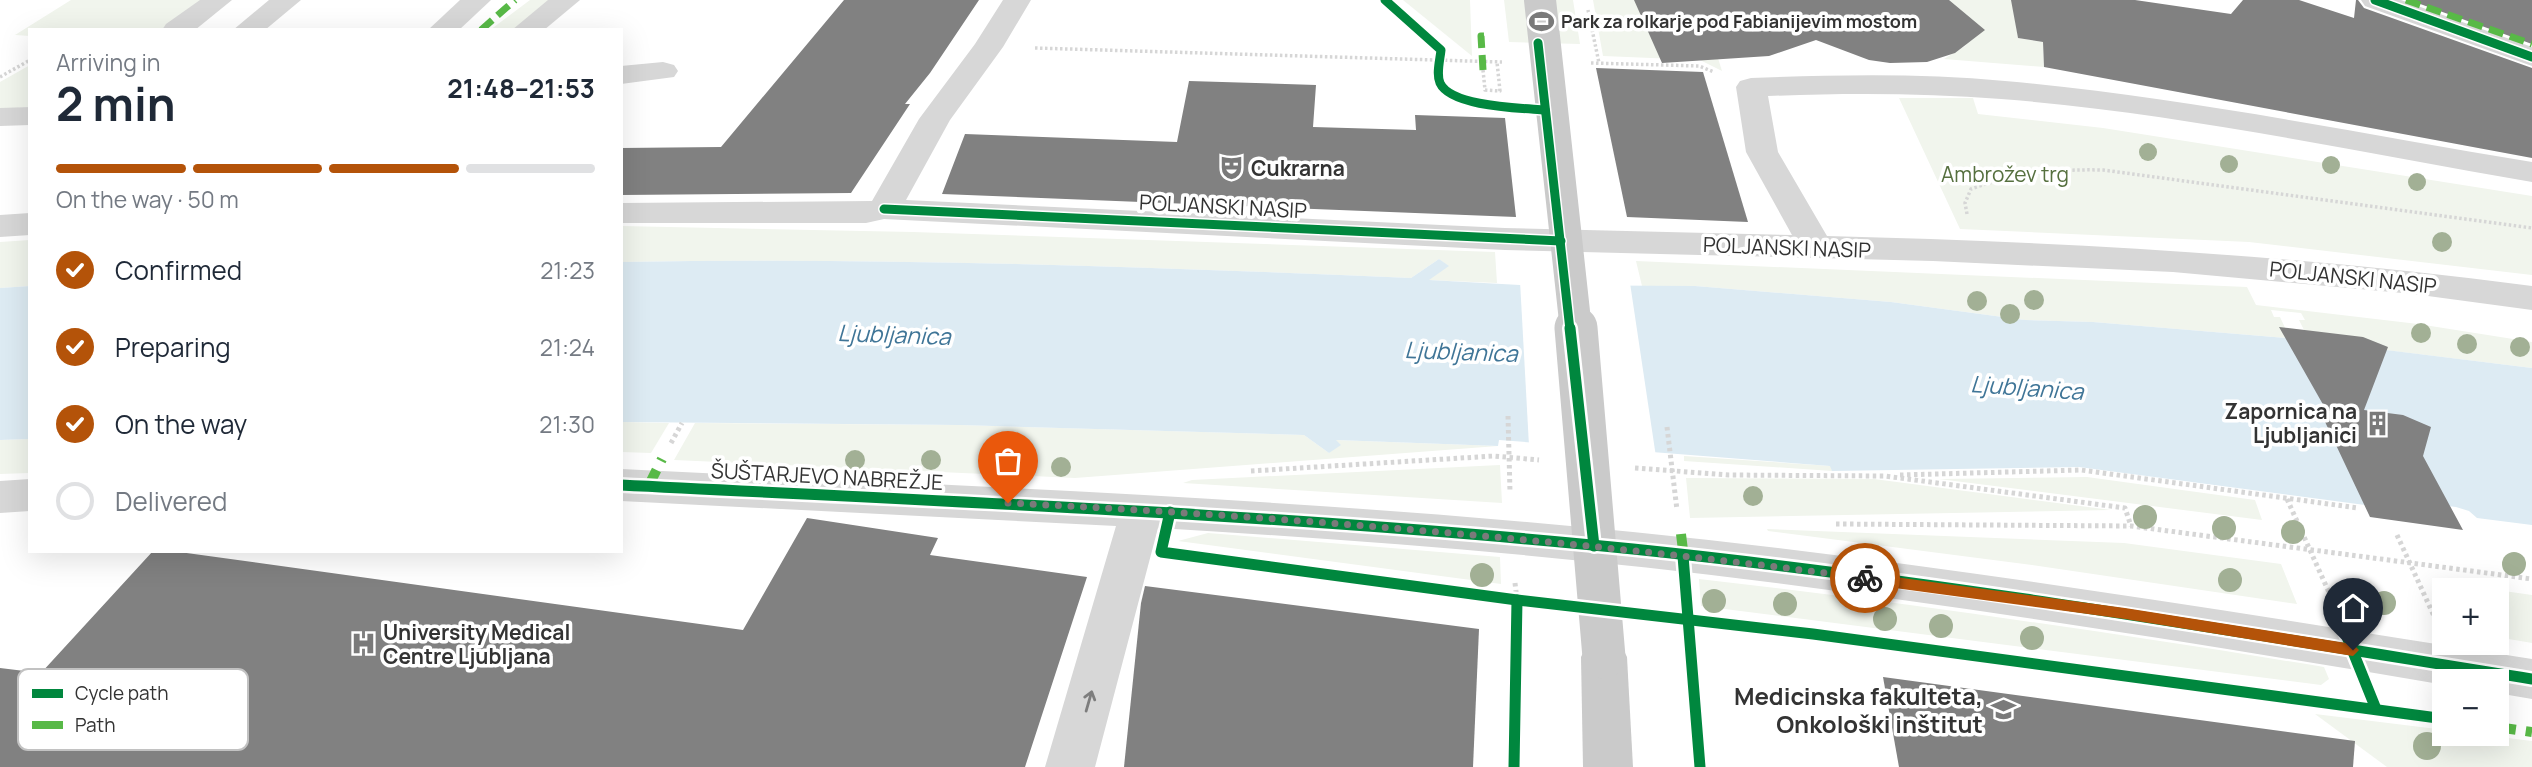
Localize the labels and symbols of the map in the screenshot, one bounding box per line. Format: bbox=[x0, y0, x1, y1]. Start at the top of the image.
sports icon: Park za rolkarje pod Fabianijevim mostom bbox=[1527, 7, 1555, 35]
place label: Park za rolkarje pod Fabianijevim mostom bbox=[1561, 9, 1917, 33]
theatre icon: Cukrarna bbox=[1217, 154, 1245, 182]
place label: Cukrarna bbox=[1251, 154, 1345, 182]
park label: Ambrožev trg bbox=[1941, 160, 2069, 188]
street label: POLJANSKI NASIP bbox=[1138, 188, 1308, 224]
street label: POLJANSKI NASIP bbox=[1703, 230, 1872, 264]
street label: POLJANSKI NASIP bbox=[2268, 254, 2438, 300]
water label: Ljubljanica bbox=[837, 316, 952, 352]
water label: Ljubljanica bbox=[1404, 333, 1519, 369]
water label: Ljubljanica bbox=[1969, 367, 2086, 407]
place label: Zapornica na Ljubljanici bbox=[2224, 397, 2357, 449]
building icon: Zapornica na Ljubljanici bbox=[2363, 409, 2391, 437]
pin bbox=[978, 431, 1038, 503]
street label: ŠUŠTARJEVO NABREŽJE bbox=[710, 456, 944, 496]
courier bbox=[1830, 543, 1900, 613]
pin bbox=[2323, 578, 2383, 650]
place label: University Medical Centre Ljubljana bbox=[383, 618, 570, 670]
hospital icon: University Medical Centre Ljubljana bbox=[349, 630, 377, 658]
legend bbox=[18, 669, 248, 750]
place label: Medicinska fakulteta, Onkološki inštitut bbox=[1734, 679, 1983, 740]
text: Cycle path bbox=[75, 680, 169, 706]
one-way arrow bbox=[1084, 691, 1097, 713]
school or university icon: Medicinska fakulteta, Onkološki inštitut bbox=[1989, 695, 2017, 723]
text: Path bbox=[75, 712, 115, 738]

